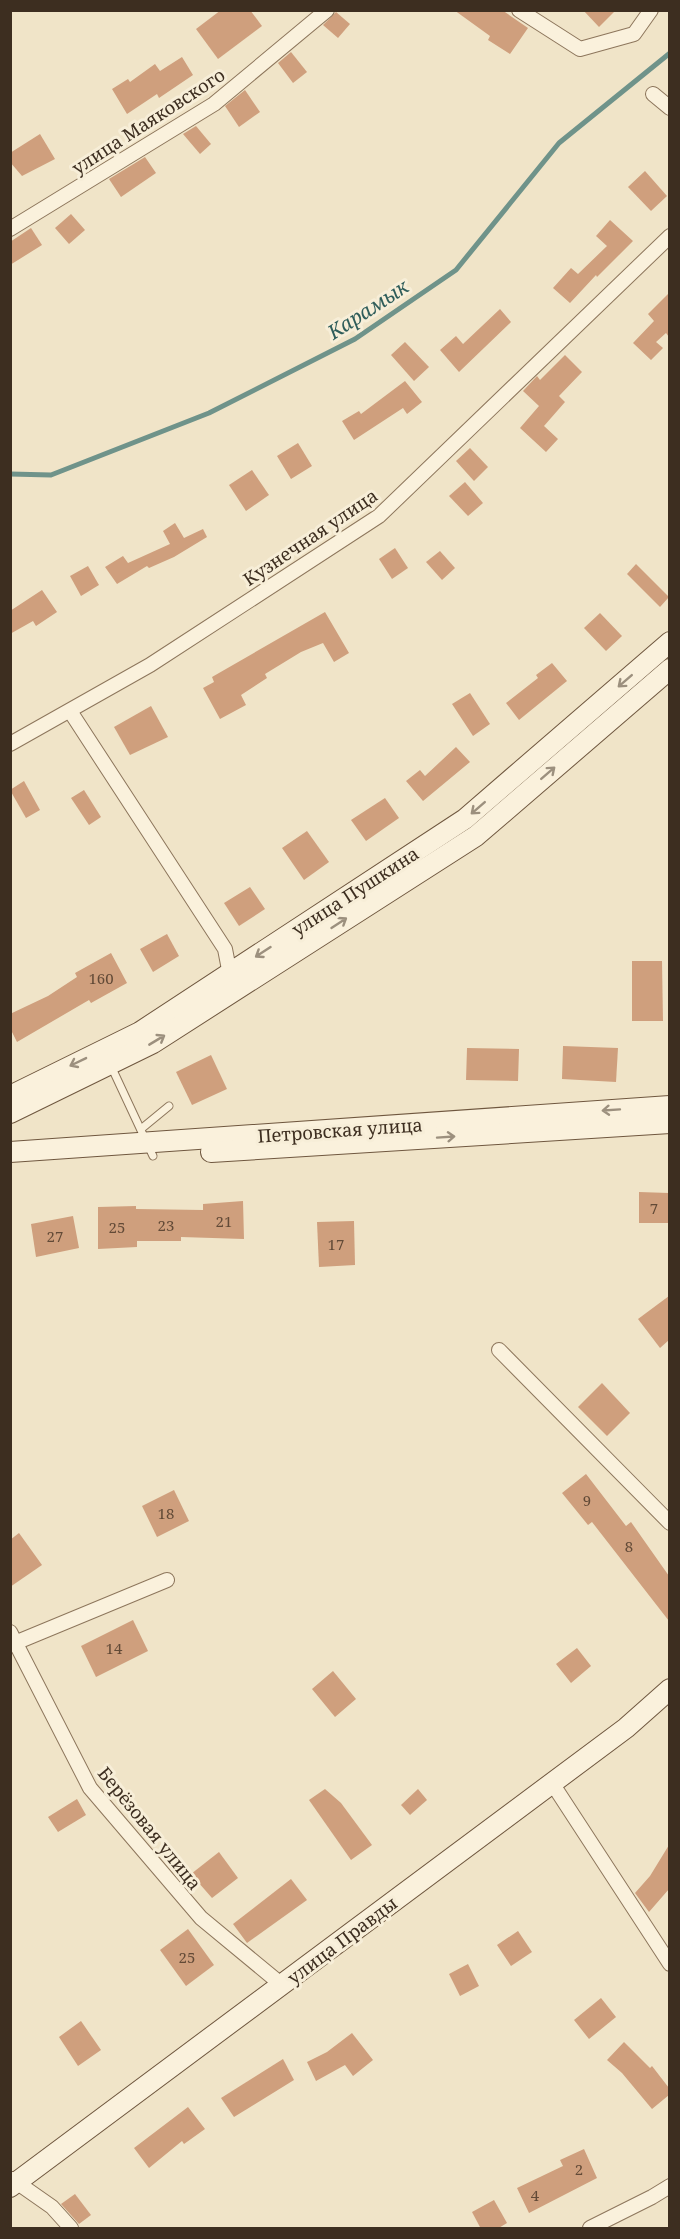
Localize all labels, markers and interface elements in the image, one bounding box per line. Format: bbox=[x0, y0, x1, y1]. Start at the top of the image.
street label: улица Маяковского bbox=[67, 63, 229, 179]
water label: Карамык bbox=[321, 272, 414, 346]
street label: Кузнечная улица bbox=[238, 483, 382, 591]
one-way arrow bbox=[618, 674, 633, 688]
one-way arrow bbox=[540, 767, 556, 780]
one-way arrow bbox=[470, 801, 485, 815]
street label: улица Пушкина bbox=[287, 841, 423, 941]
one-way arrow bbox=[330, 917, 347, 929]
one-way arrow bbox=[256, 946, 272, 958]
house number: 160 bbox=[88, 968, 114, 988]
one-way arrow bbox=[148, 1033, 165, 1045]
one-way arrow bbox=[70, 1057, 88, 1069]
one-way arrow bbox=[602, 1105, 622, 1116]
street label: Петровская улица bbox=[257, 1112, 423, 1148]
one-way arrow bbox=[436, 1131, 456, 1142]
house number: 7 bbox=[650, 1198, 658, 1218]
house number: 21 bbox=[216, 1211, 232, 1231]
house number: 23 bbox=[158, 1215, 174, 1235]
house number: 25 bbox=[109, 1217, 125, 1237]
house number: 27 bbox=[47, 1226, 63, 1246]
house number: 17 bbox=[328, 1234, 344, 1254]
house number: 9 bbox=[583, 1490, 591, 1510]
house number: 18 bbox=[158, 1503, 174, 1523]
house number: 8 bbox=[625, 1536, 633, 1556]
house number: 14 bbox=[106, 1638, 123, 1658]
street label: Берёзовая улица bbox=[93, 1761, 207, 1895]
street label: улица Правды bbox=[282, 1891, 402, 1989]
house number: 25 bbox=[179, 1947, 195, 1967]
house number: 2 bbox=[575, 2159, 583, 2179]
house number: 4 bbox=[531, 2185, 540, 2205]

